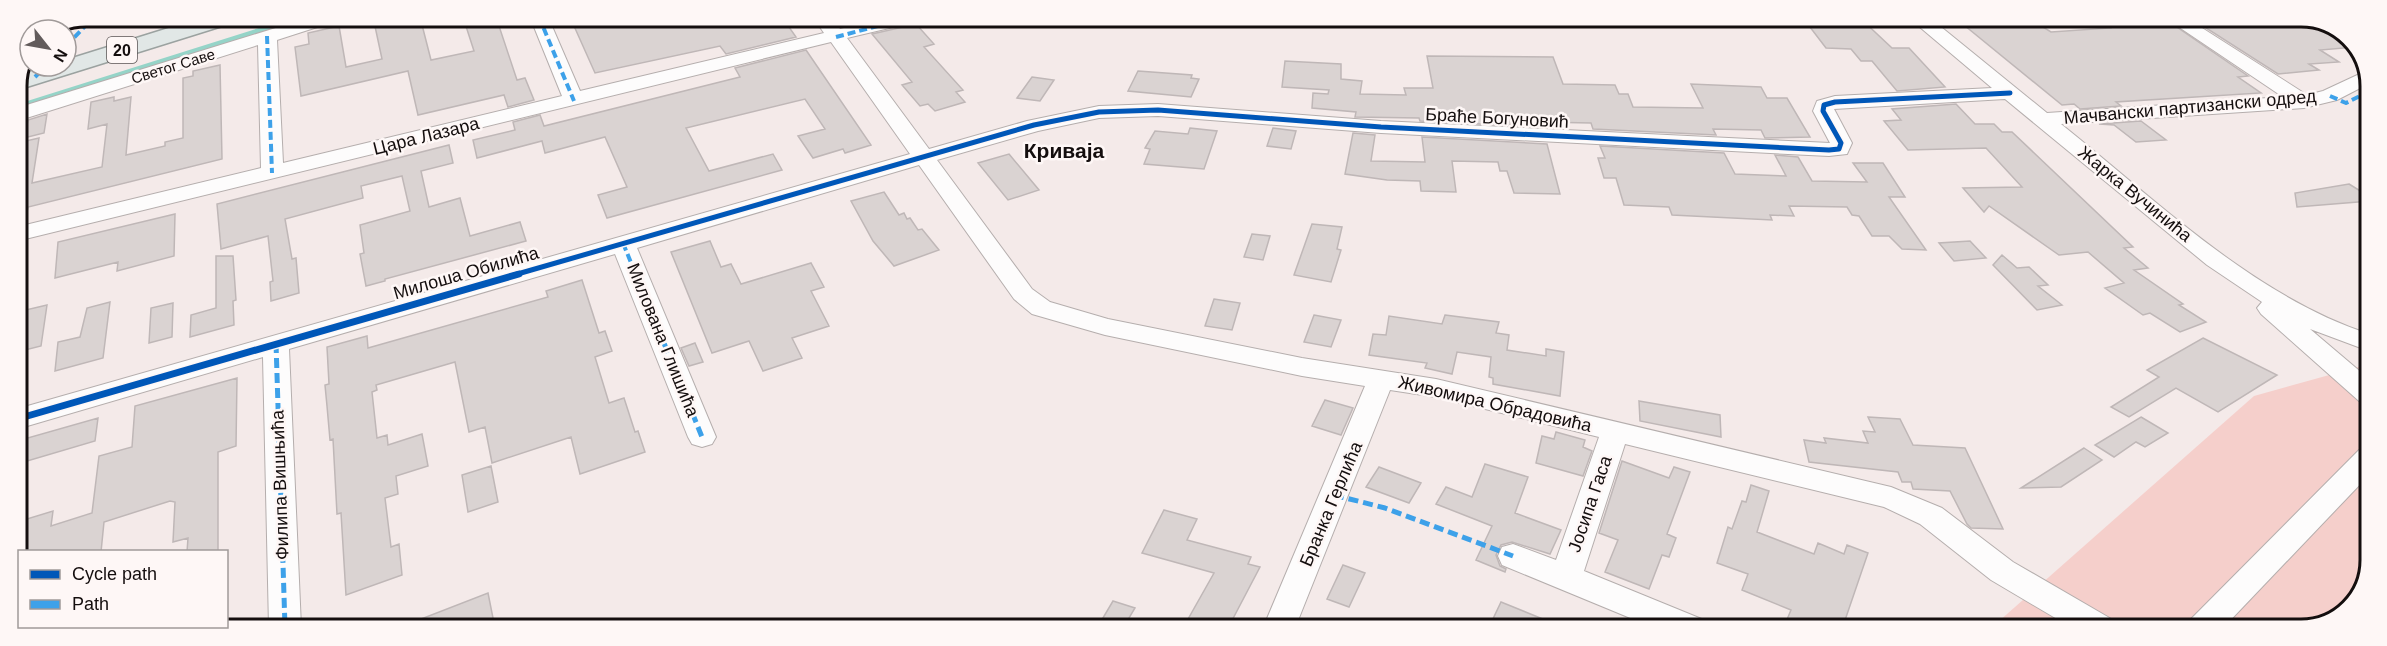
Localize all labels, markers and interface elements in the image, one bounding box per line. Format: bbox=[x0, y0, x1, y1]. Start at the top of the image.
north arrow bbox=[18, 18, 78, 78]
road number: 20 bbox=[107, 37, 137, 63]
street label: Светог Саве bbox=[129, 45, 217, 87]
text: N bbox=[50, 46, 71, 65]
street label: Мачвански партизански одред bbox=[2063, 86, 2318, 128]
street label: Браће Богуновић bbox=[1425, 104, 1569, 132]
street label: Цара Лазара bbox=[371, 113, 482, 159]
district label: Криваја bbox=[1024, 139, 1105, 162]
street label: Жарка Вучинића bbox=[2074, 142, 2197, 247]
street label: Милоша Обилића bbox=[391, 242, 542, 303]
street label: Милована Глишића bbox=[623, 260, 703, 421]
street label: Живомира Обрадовића bbox=[1396, 372, 1595, 436]
street label: Филипа Вишњића bbox=[267, 409, 293, 560]
street label: Бранка Герлића bbox=[1296, 438, 1367, 569]
street label: Јосипа Гаса bbox=[1564, 452, 1616, 555]
legend bbox=[18, 550, 228, 628]
text: Cycle path bbox=[72, 564, 157, 584]
text: Path bbox=[72, 594, 109, 614]

